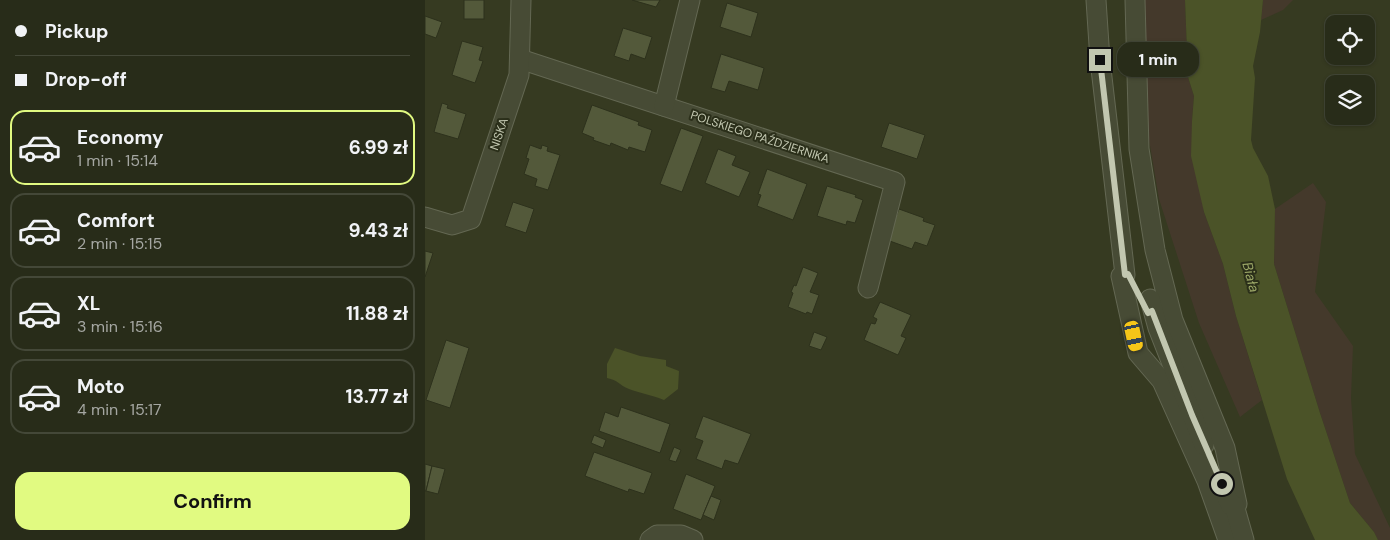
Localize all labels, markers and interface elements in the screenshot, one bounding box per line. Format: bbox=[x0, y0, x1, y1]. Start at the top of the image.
map controls bbox=[1325, 15, 1375, 125]
button: locate bbox=[1325, 15, 1375, 65]
text: Pickup bbox=[45, 19, 109, 44]
callout: 1 min bbox=[1117, 42, 1200, 78]
route end bbox=[1089, 49, 1111, 71]
text: 1 min bbox=[1139, 49, 1177, 70]
text: Drop-off bbox=[45, 67, 127, 92]
button: layers bbox=[1325, 75, 1375, 125]
street label: POLSKIEGO PAŹDZIERNIKA bbox=[688, 107, 832, 167]
street label: NISKA bbox=[486, 116, 512, 152]
icon: car bbox=[17, 125, 62, 170]
text: Economy bbox=[77, 125, 164, 150]
text: 6.99 zł bbox=[349, 135, 408, 160]
text: 1 min · 15:14 bbox=[77, 150, 158, 171]
icon: car bbox=[17, 208, 62, 253]
text: Comfort bbox=[77, 208, 155, 233]
text: 9.43 zł bbox=[349, 218, 408, 243]
text: 2 min · 15:15 bbox=[77, 233, 162, 254]
water label: Biała bbox=[1238, 260, 1264, 294]
icon: car bbox=[17, 291, 62, 336]
text: XL bbox=[77, 291, 100, 316]
text: 11.88 zł bbox=[346, 301, 408, 326]
text: 3 min · 15:16 bbox=[77, 316, 163, 337]
car bbox=[1123, 320, 1144, 352]
icon: car bbox=[17, 374, 62, 419]
text: Moto bbox=[77, 374, 125, 399]
text: 13.77 zł bbox=[346, 384, 408, 409]
text: 4 min · 15:17 bbox=[77, 399, 161, 420]
button: Confirm bbox=[15, 472, 410, 530]
route start bbox=[1211, 473, 1233, 495]

